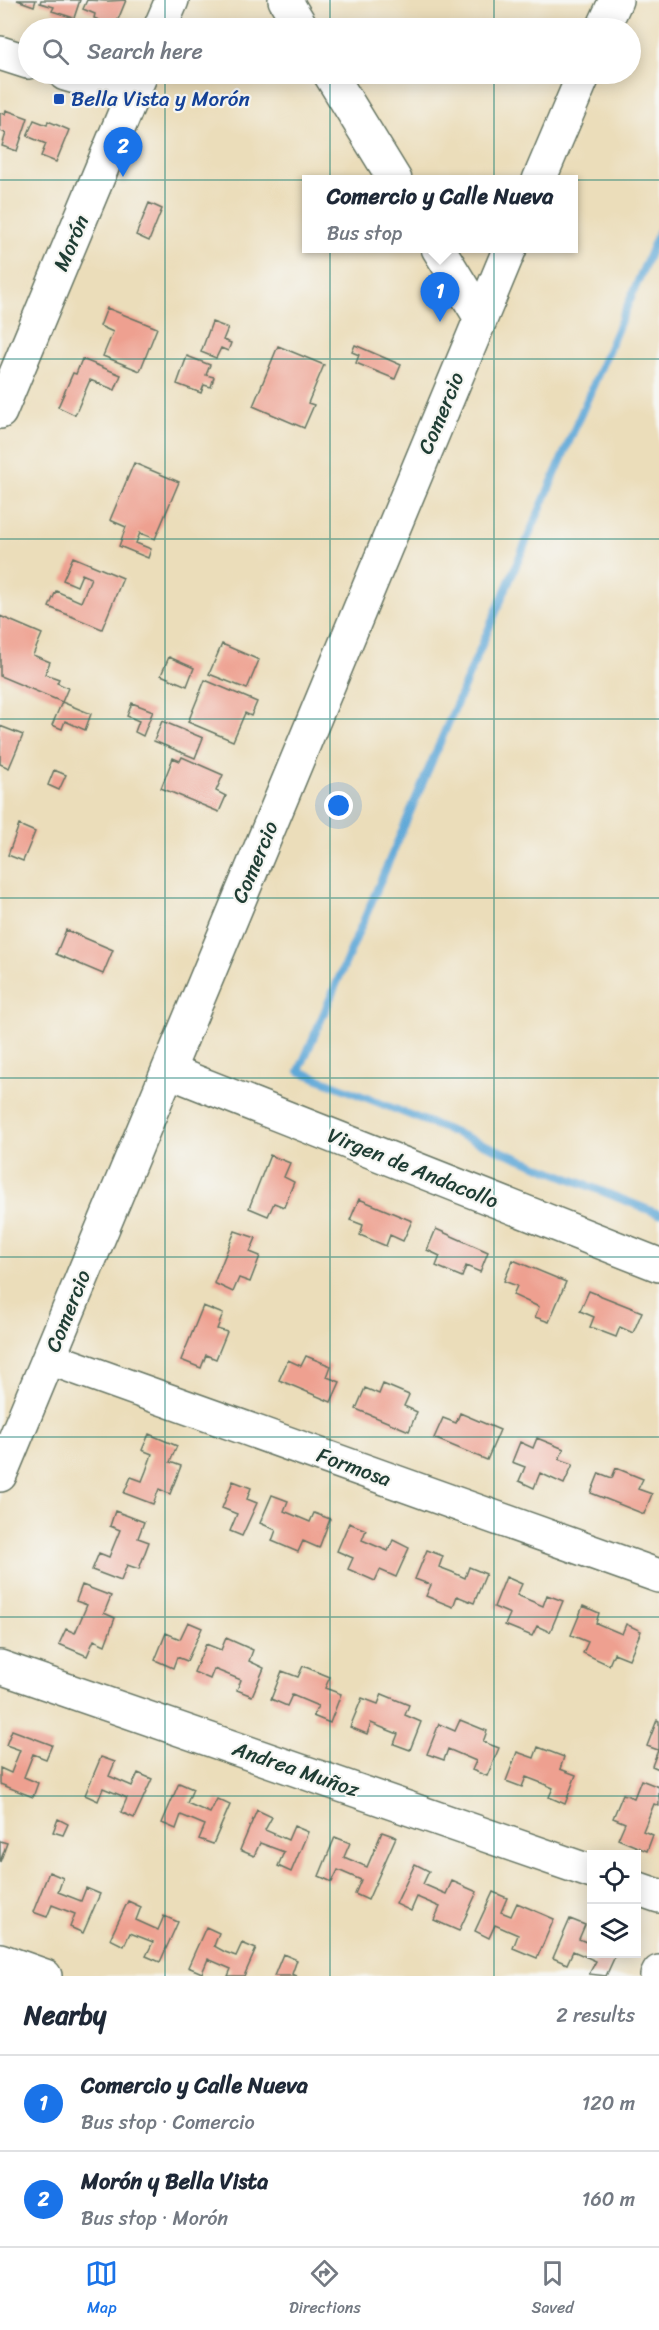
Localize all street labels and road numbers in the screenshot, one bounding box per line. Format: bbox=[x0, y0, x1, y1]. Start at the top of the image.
street label: Morón bbox=[42, 209, 100, 277]
street label: Comercio bbox=[407, 366, 475, 460]
street label: Comercio bbox=[221, 815, 289, 909]
street label: Virgen de Andacollo bbox=[322, 1116, 504, 1220]
street label: Comercio bbox=[34, 1264, 102, 1358]
street label: Formosa bbox=[311, 1436, 397, 1498]
street label: Andrea Muñoz bbox=[227, 1729, 366, 1809]

